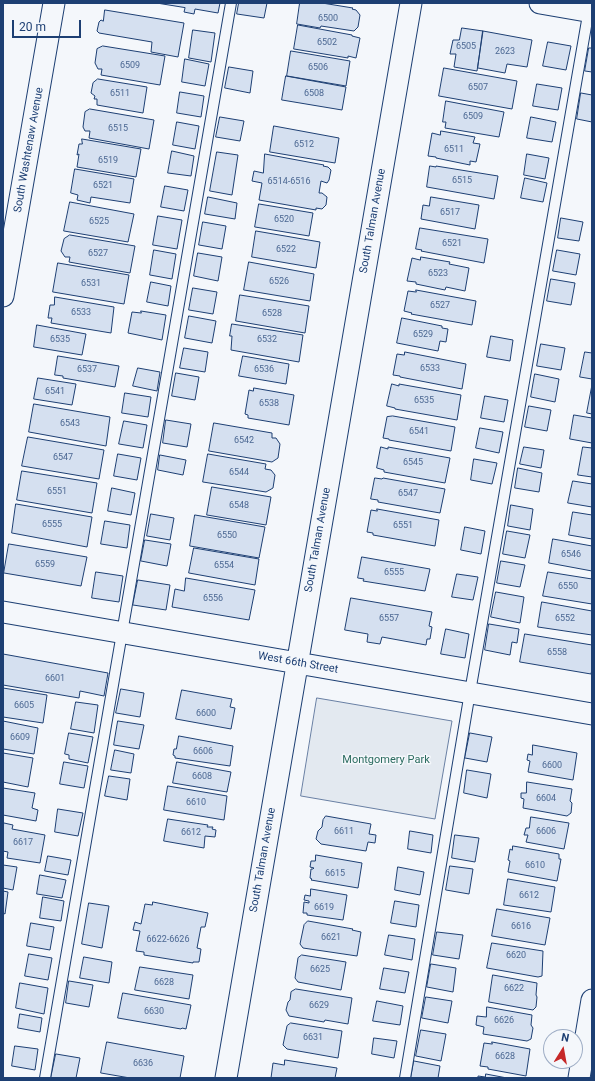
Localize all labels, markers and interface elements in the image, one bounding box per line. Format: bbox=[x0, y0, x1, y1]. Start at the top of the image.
scale bar bbox=[14, 12, 83, 38]
house number: 6500 bbox=[318, 14, 338, 24]
text: 20 m bbox=[19, 20, 46, 34]
house number: 6502 bbox=[317, 38, 337, 48]
house number: 6505 bbox=[456, 42, 476, 52]
house number: 2623 bbox=[495, 47, 515, 57]
house number: 6509 bbox=[120, 61, 140, 71]
house number: 6506 bbox=[308, 63, 328, 73]
house number: 6507 bbox=[468, 83, 488, 93]
street label: South Washtenaw Avenue bbox=[11, 86, 47, 214]
house number: 6511 bbox=[110, 89, 130, 99]
house number: 6508 bbox=[304, 89, 324, 99]
house number: 6509 bbox=[463, 112, 483, 122]
house number: 6515 bbox=[108, 124, 128, 134]
house number: 6512 bbox=[294, 140, 314, 150]
house number: 6511 bbox=[444, 145, 464, 155]
house number: 6519 bbox=[98, 156, 118, 166]
street label: South Talman Avenue bbox=[357, 168, 389, 274]
house number: 6515 bbox=[452, 176, 472, 186]
house number: 6514-6516 bbox=[268, 177, 310, 187]
house number: 6521 bbox=[93, 181, 113, 191]
house number: 6517 bbox=[440, 208, 460, 218]
house number: 6520 bbox=[274, 215, 294, 225]
house number: 6525 bbox=[89, 217, 109, 227]
house number: 6521 bbox=[442, 239, 462, 249]
house number: 6522 bbox=[276, 245, 296, 255]
house number: 6527 bbox=[88, 249, 108, 259]
house number: 6523 bbox=[428, 269, 448, 279]
house number: 6526 bbox=[269, 277, 289, 287]
house number: 6531 bbox=[81, 279, 101, 289]
house number: 6527 bbox=[430, 301, 450, 311]
house number: 6533 bbox=[71, 308, 91, 318]
house number: 6528 bbox=[262, 309, 282, 319]
house number: 6529 bbox=[413, 330, 433, 340]
house number: 6535 bbox=[50, 335, 70, 345]
house number: 6532 bbox=[257, 335, 277, 345]
house number: 6533 bbox=[420, 364, 440, 374]
house number: 6537 bbox=[77, 365, 97, 375]
house number: 6536 bbox=[254, 365, 274, 375]
house number: 6541 bbox=[45, 387, 65, 397]
house number: 6535 bbox=[414, 396, 434, 406]
house number: 6538 bbox=[259, 399, 279, 409]
house number: 6543 bbox=[60, 419, 80, 429]
house number: 6541 bbox=[409, 427, 429, 437]
house number: 6542 bbox=[234, 436, 254, 446]
house number: 6547 bbox=[53, 453, 73, 463]
house number: 6545 bbox=[403, 458, 423, 468]
house number: 6544 bbox=[229, 468, 249, 478]
house number: 6551 bbox=[47, 487, 67, 497]
street label: South Talman Avenue bbox=[302, 487, 334, 593]
house number: 6547 bbox=[398, 489, 418, 499]
house number: 6548 bbox=[229, 501, 249, 511]
house number: 6555 bbox=[42, 520, 62, 530]
house number: 6551 bbox=[393, 521, 413, 531]
house number: 6550 bbox=[217, 531, 237, 541]
house number: 6546 bbox=[561, 550, 581, 560]
house number: 6559 bbox=[35, 560, 55, 570]
house number: 6554 bbox=[214, 561, 234, 571]
house number: 6555 bbox=[384, 568, 404, 578]
house number: 6550 bbox=[558, 582, 578, 592]
house number: 6556 bbox=[203, 594, 223, 604]
house number: 6557 bbox=[379, 614, 399, 624]
house number: 6552 bbox=[555, 614, 575, 624]
house number: 6558 bbox=[547, 648, 567, 658]
street label: West 66th Street bbox=[257, 649, 339, 677]
house number: 6601 bbox=[45, 674, 65, 684]
house number: 6605 bbox=[14, 701, 34, 711]
house number: 6600 bbox=[196, 709, 216, 719]
house number: 6609 bbox=[10, 733, 30, 743]
house number: 6606 bbox=[193, 747, 213, 757]
park label: Montgomery Park bbox=[342, 753, 430, 767]
house number: 6600 bbox=[542, 761, 562, 771]
house number: 6608 bbox=[192, 772, 212, 782]
house number: 6604 bbox=[536, 794, 556, 804]
house number: 6610 bbox=[186, 798, 206, 808]
street label: South Talman Avenue bbox=[247, 807, 279, 913]
house number: 6611 bbox=[334, 827, 354, 837]
house number: 6606 bbox=[536, 827, 556, 837]
house number: 6612 bbox=[181, 828, 201, 838]
house number: 6617 bbox=[13, 838, 33, 848]
house number: 6610 bbox=[525, 861, 545, 871]
house number: 6615 bbox=[325, 869, 345, 879]
house number: 6612 bbox=[519, 891, 539, 901]
house number: 6619 bbox=[314, 903, 334, 913]
house number: 6616 bbox=[511, 922, 531, 932]
house number: 6621 bbox=[321, 933, 341, 943]
house number: 6622-6626 bbox=[147, 935, 189, 945]
house number: 6620 bbox=[506, 951, 526, 961]
house number: 6625 bbox=[310, 965, 330, 975]
house number: 6628 bbox=[154, 978, 174, 988]
house number: 6622 bbox=[504, 984, 524, 994]
house number: 6629 bbox=[309, 1001, 329, 1011]
house number: 6630 bbox=[144, 1007, 164, 1017]
house number: 6626 bbox=[494, 1016, 514, 1026]
north arrow bbox=[543, 1029, 583, 1069]
text: N bbox=[560, 1031, 570, 1045]
house number: 6631 bbox=[303, 1033, 323, 1043]
house number: 6628 bbox=[495, 1052, 515, 1062]
house number: 6636 bbox=[133, 1059, 153, 1069]

